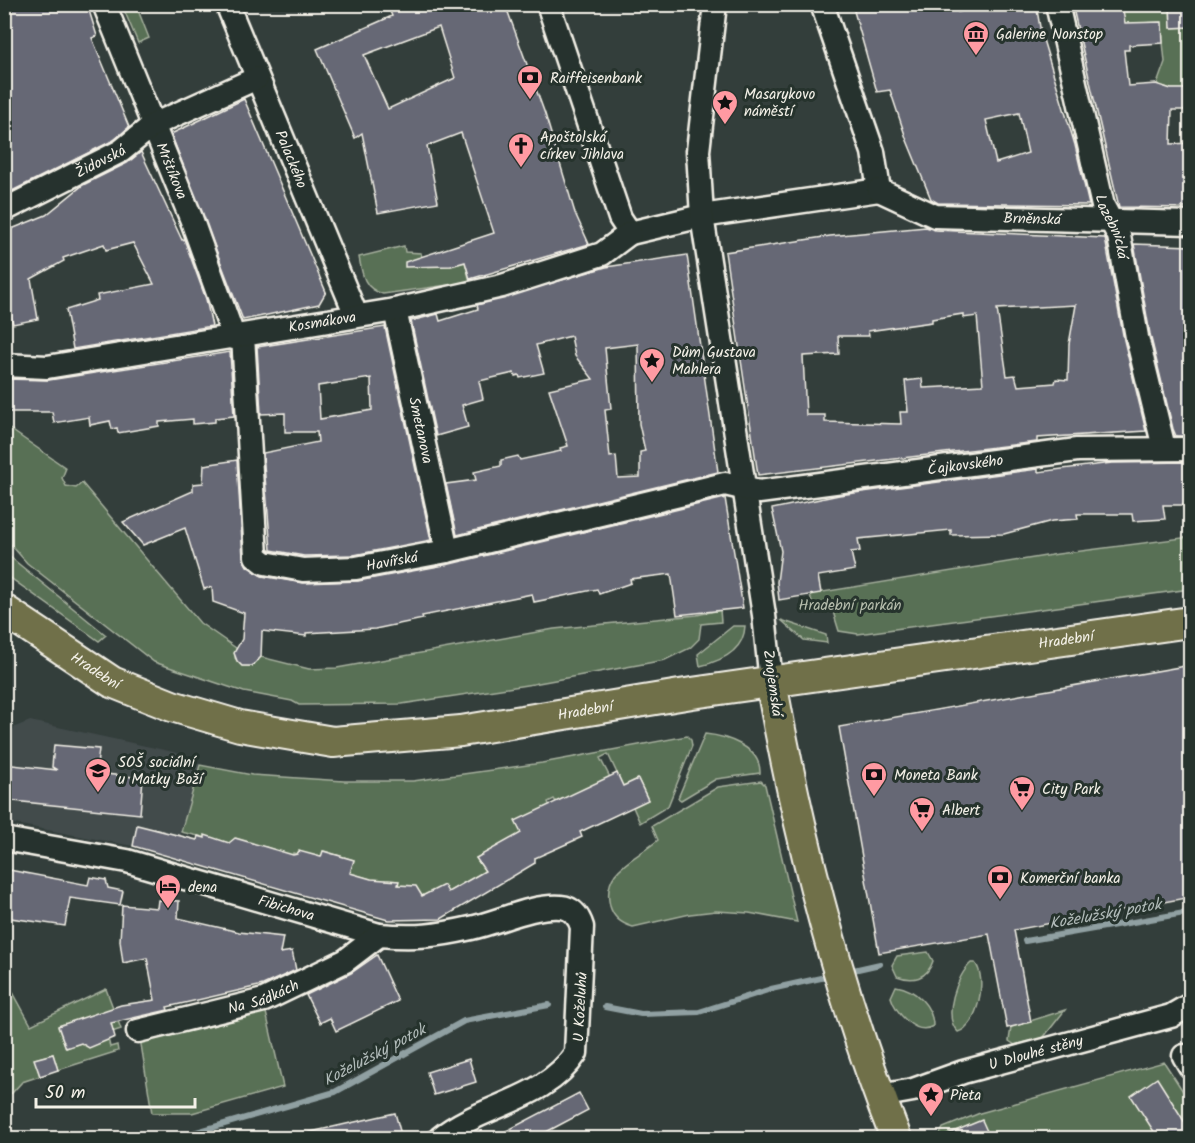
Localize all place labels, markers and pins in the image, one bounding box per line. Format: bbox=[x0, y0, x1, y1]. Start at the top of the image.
museum icon: Galerine Nonstop bbox=[961, 19, 991, 57]
place label: Galerine Nonstop bbox=[996, 23, 1103, 47]
bank icon: Raiffeisenbank bbox=[515, 63, 545, 101]
place label: Raiffeisenbank bbox=[550, 67, 643, 91]
place label: Masarykovo náměstí bbox=[744, 83, 815, 124]
place icon: Masarykovo náměstí bbox=[710, 88, 740, 126]
place label: Apoštolská církev Jihlava bbox=[540, 126, 624, 167]
church icon: Apoštolská církev Jihlava bbox=[506, 131, 536, 169]
place label: Dům Gustava Mahlera bbox=[672, 341, 756, 382]
place icon: Dům Gustava Mahlera bbox=[637, 346, 667, 384]
place label: SOŠ sociální u Matky Boží bbox=[118, 751, 205, 792]
school or university icon: SOŠ sociální u Matky Boží bbox=[83, 756, 113, 794]
bank icon: Moneta Bank bbox=[859, 760, 889, 798]
place label: Moneta Bank bbox=[894, 764, 979, 788]
supermarket icon: City Park bbox=[1007, 774, 1037, 812]
place label: City Park bbox=[1042, 778, 1102, 802]
supermarket icon: Albert bbox=[907, 795, 937, 833]
place label: Albert bbox=[942, 799, 980, 823]
bank icon: Komerční banka bbox=[985, 863, 1015, 901]
place label: Komerční banka bbox=[1020, 867, 1121, 891]
hotel icon: dena bbox=[153, 872, 183, 910]
place label: dena bbox=[188, 876, 217, 900]
place icon: Pieta bbox=[916, 1080, 946, 1118]
place label: Pieta bbox=[950, 1084, 981, 1108]

